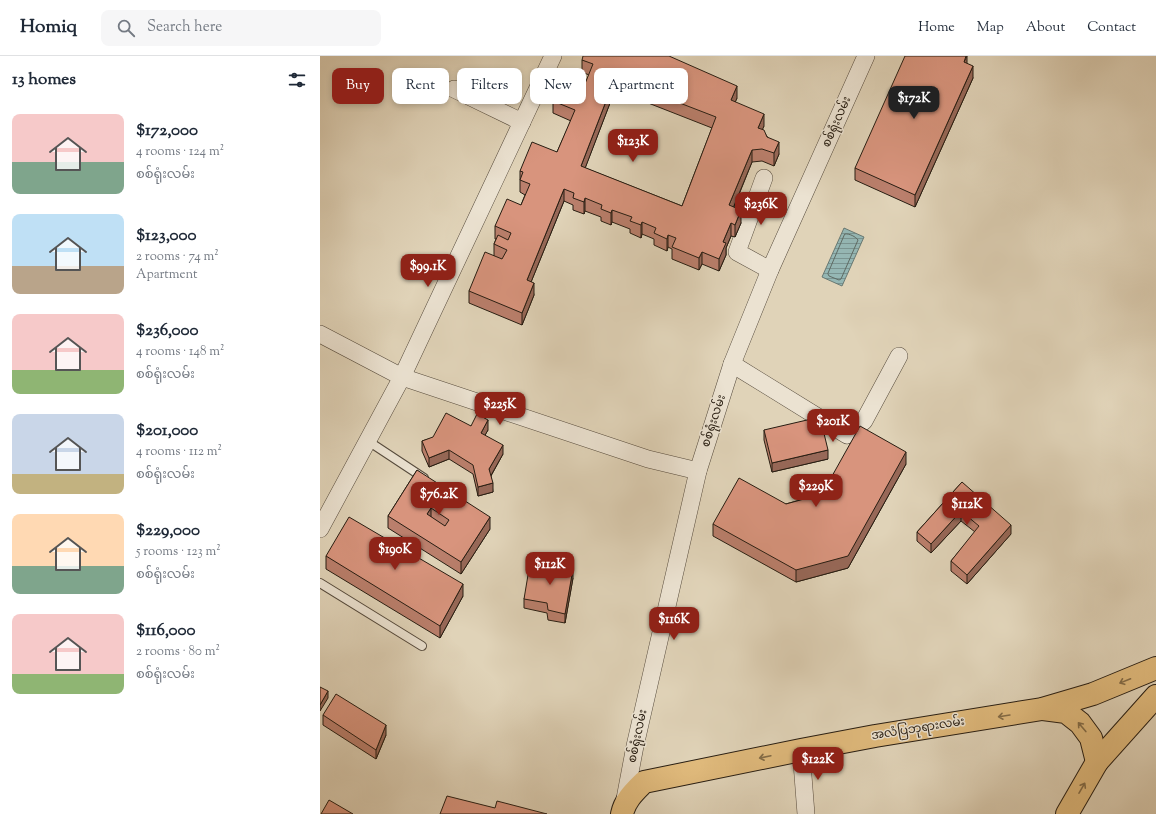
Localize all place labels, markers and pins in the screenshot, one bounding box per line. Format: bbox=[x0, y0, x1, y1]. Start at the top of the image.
pin: $172K bbox=[886, 86, 942, 120]
pin: $123K bbox=[605, 129, 661, 163]
pin: $236K bbox=[733, 192, 789, 226]
pin: $99.1K bbox=[395, 254, 461, 288]
pin: $225K bbox=[472, 392, 528, 426]
pin: $201K bbox=[805, 409, 861, 443]
pin: $229K bbox=[788, 474, 844, 508]
pin: $76.2K bbox=[406, 482, 472, 516]
pin: $112K bbox=[939, 492, 995, 526]
pin: $190K bbox=[367, 537, 423, 571]
pin: $112K bbox=[522, 552, 578, 586]
pin: $116K bbox=[646, 607, 702, 641]
pin: $122K bbox=[790, 747, 846, 781]

